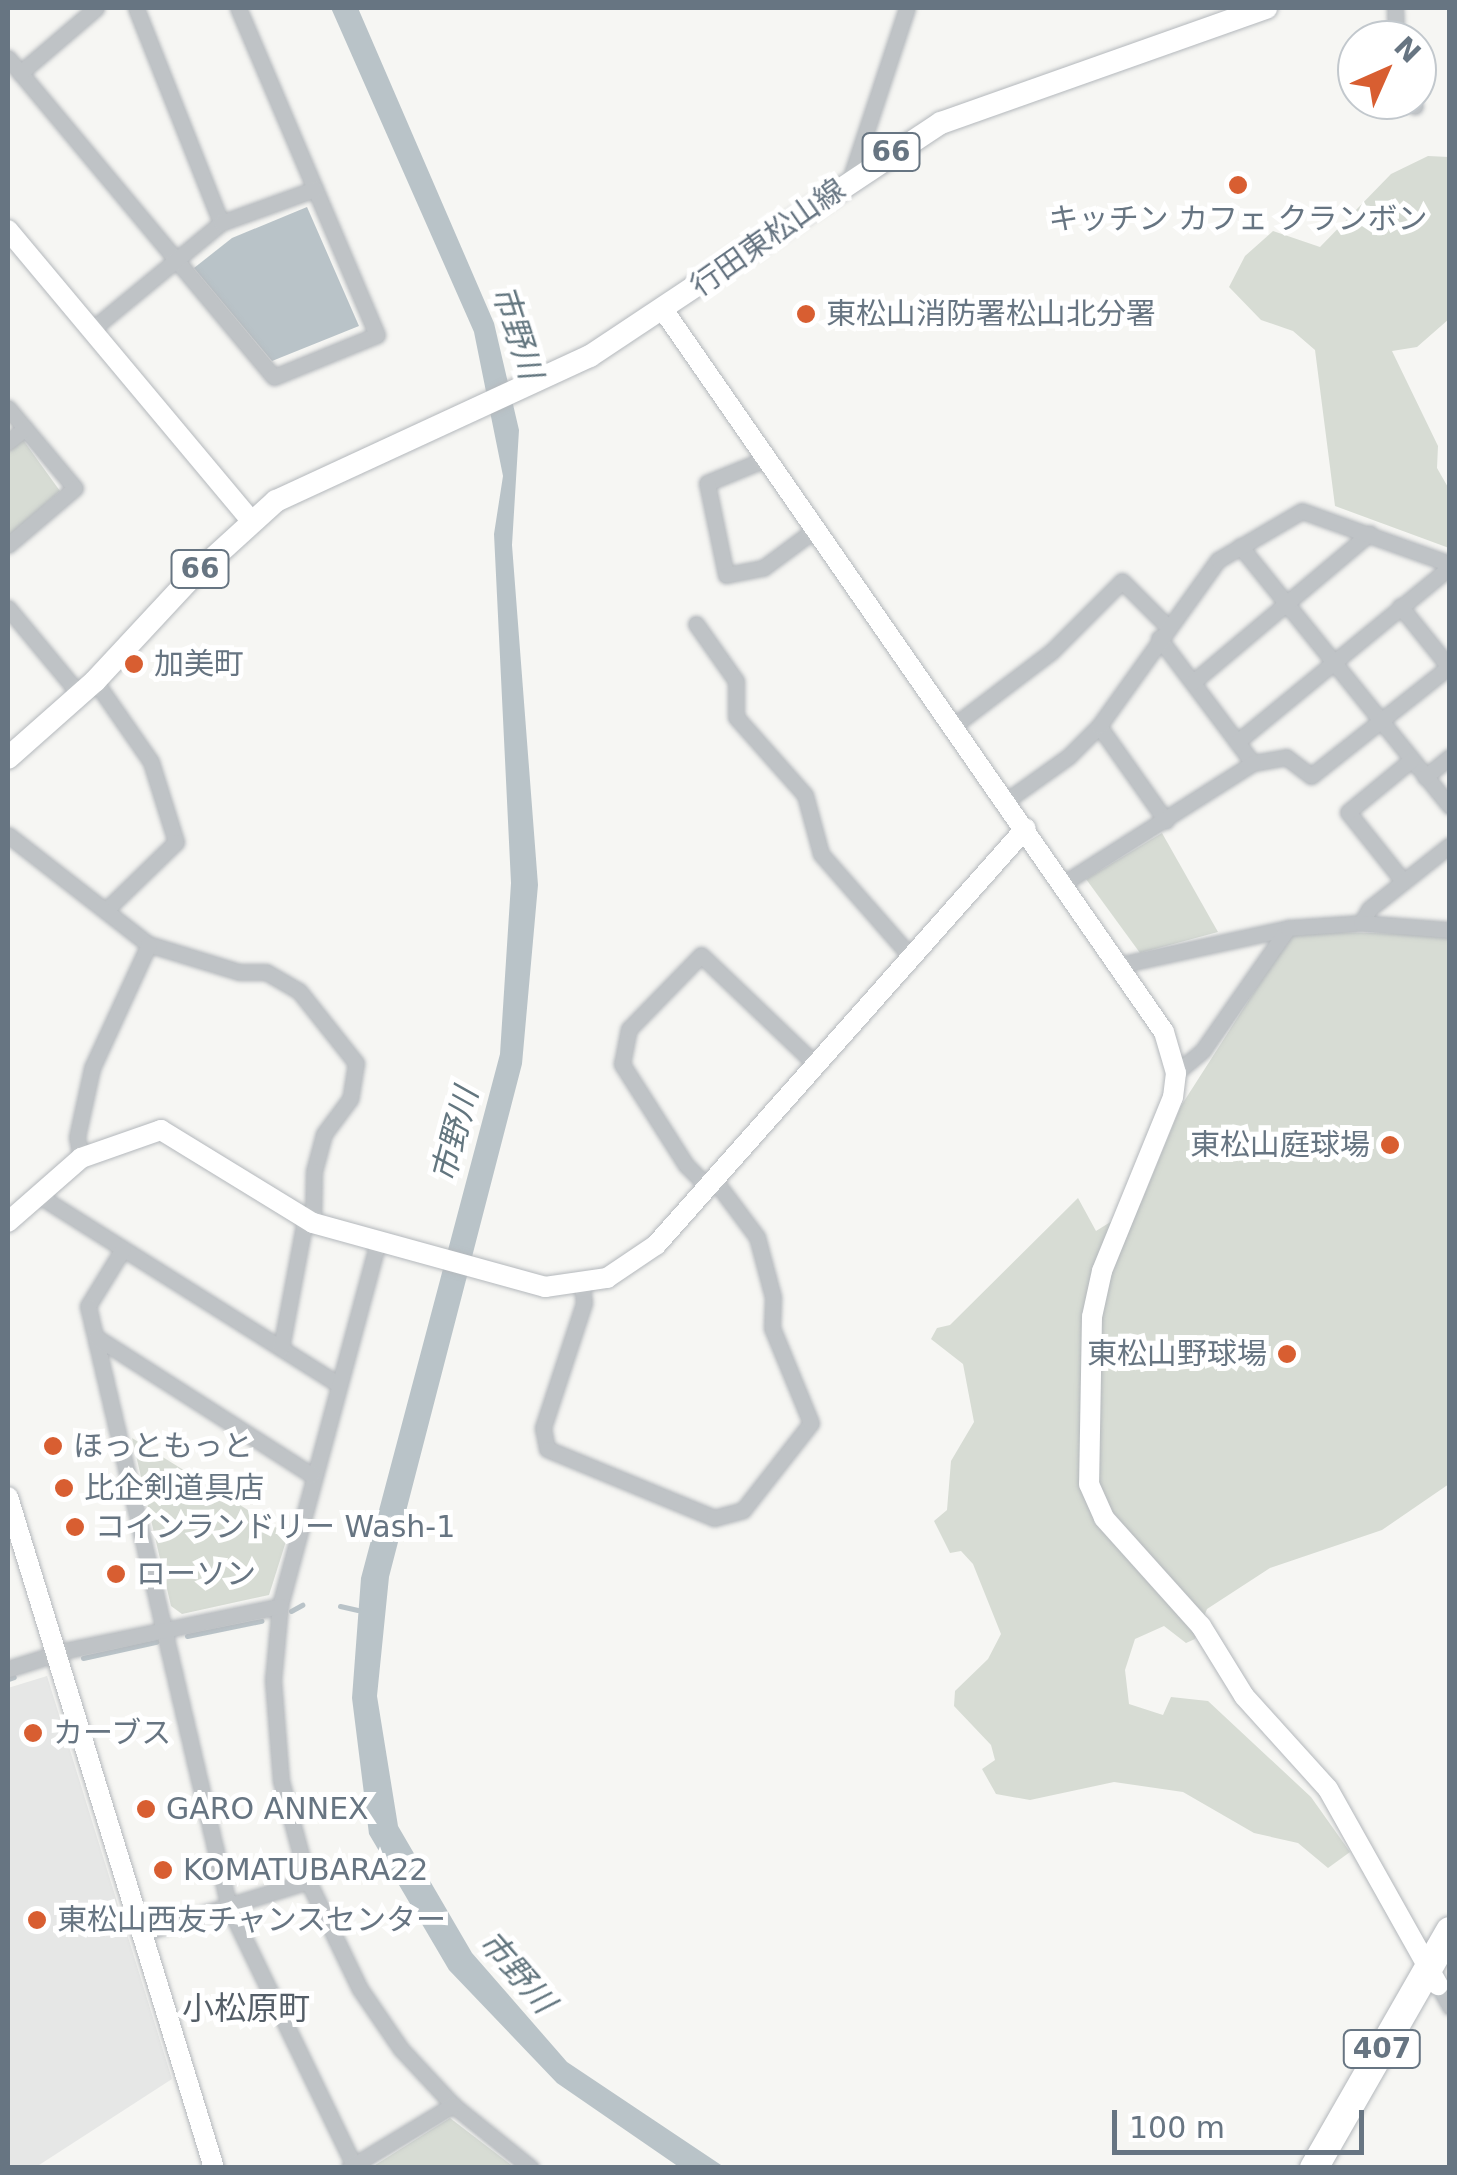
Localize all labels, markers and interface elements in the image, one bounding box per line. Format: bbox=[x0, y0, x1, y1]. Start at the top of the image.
north arrow bbox=[1337, 20, 1437, 120]
text: N bbox=[1387, 30, 1427, 70]
road number: 66 bbox=[861, 129, 921, 175]
street label: 行田東松山線 bbox=[684, 172, 852, 304]
marker: キッチン カフェ クランボン bbox=[1227, 174, 1249, 196]
place label: キッチン カフェ クランボン bbox=[1048, 201, 1428, 237]
water label: 市野川 bbox=[484, 280, 550, 384]
place label: 東松山消防署松山北分署 bbox=[826, 296, 1156, 332]
marker: 東松山消防署松山北分署 bbox=[795, 303, 817, 325]
road number: 66 bbox=[170, 546, 230, 592]
place label: 加美町 bbox=[154, 646, 244, 682]
marker: 加美町 bbox=[123, 653, 145, 675]
water label: 市野川 bbox=[424, 1084, 486, 1186]
place label: 東松山庭球場 bbox=[1190, 1127, 1370, 1163]
marker: 東松山庭球場 bbox=[1379, 1134, 1401, 1156]
place label: 東松山野球場 bbox=[1087, 1336, 1267, 1372]
marker: 東松山野球場 bbox=[1276, 1343, 1298, 1365]
place label: ほっともっと bbox=[73, 1428, 253, 1464]
marker: ほっともっと bbox=[42, 1435, 64, 1457]
place label: 比企剣道具店 bbox=[84, 1470, 264, 1506]
marker: 比企剣道具店 bbox=[53, 1477, 75, 1499]
place label: コインランドリー Wash-1 bbox=[95, 1509, 455, 1545]
marker: コインランドリー Wash-1 bbox=[64, 1516, 86, 1538]
place label: ローソン bbox=[136, 1556, 256, 1592]
marker: ローソン bbox=[105, 1563, 127, 1585]
place label: カーブス bbox=[53, 1715, 173, 1751]
marker: カーブス bbox=[22, 1722, 44, 1744]
place label: GARO ANNEX bbox=[166, 1791, 369, 1827]
marker: GARO ANNEX bbox=[135, 1798, 157, 1820]
place label: KOMATUBARA22 bbox=[183, 1852, 428, 1888]
marker: KOMATUBARA22 bbox=[152, 1859, 174, 1881]
place label: 東松山西友チャンスセンター bbox=[57, 1902, 447, 1938]
marker: 東松山西友チャンスセンター bbox=[26, 1909, 48, 1931]
water label: 市野川 bbox=[471, 1923, 563, 2021]
district label: 小松原町 bbox=[182, 1989, 310, 2027]
road number: 407 bbox=[1342, 2026, 1422, 2072]
scale bar bbox=[1117, 2090, 1370, 2152]
text: 100 m bbox=[1129, 2110, 1225, 2145]

